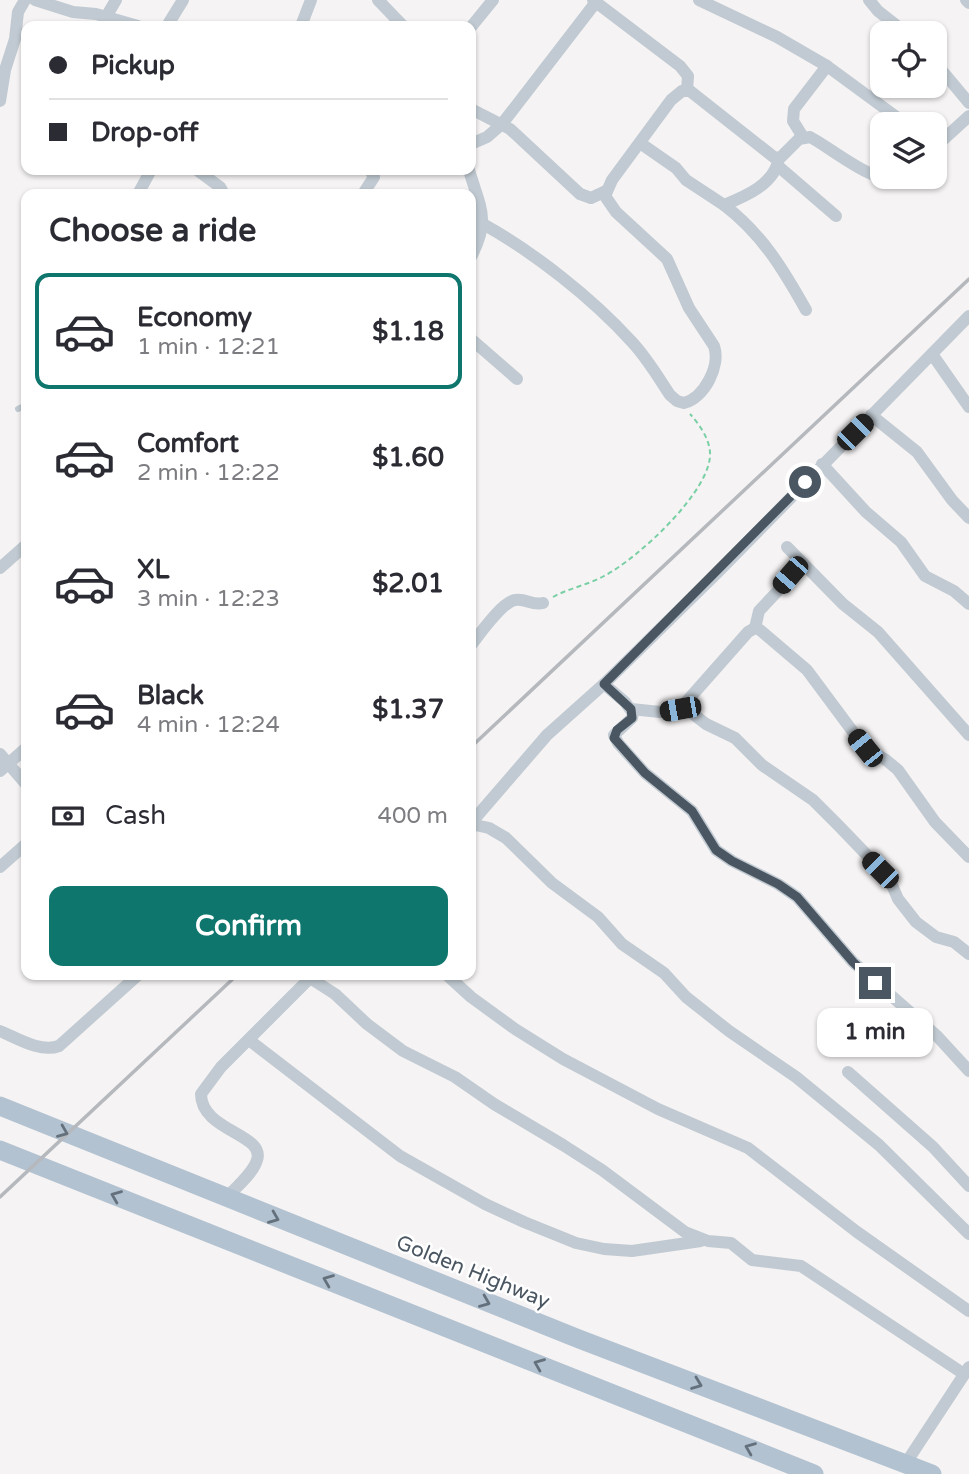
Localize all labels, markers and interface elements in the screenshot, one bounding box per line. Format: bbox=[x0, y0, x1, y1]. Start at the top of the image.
map controls bbox=[870, 21, 947, 189]
button: locate bbox=[870, 21, 947, 98]
text: Pickup bbox=[91, 50, 175, 81]
button: layers bbox=[870, 112, 947, 189]
text: Drop-off bbox=[91, 117, 198, 148]
text: Choose a ride bbox=[49, 212, 256, 250]
icon: car bbox=[53, 300, 116, 363]
text: Economy bbox=[137, 302, 252, 333]
text: $1.18 bbox=[372, 316, 444, 347]
text: 1 min · 12:21 bbox=[137, 333, 280, 361]
car bbox=[833, 410, 878, 454]
icon: car bbox=[53, 426, 116, 489]
text: Comfort bbox=[137, 428, 239, 459]
text: $1.60 bbox=[372, 442, 444, 473]
text: 2 min · 12:22 bbox=[137, 459, 280, 487]
route start bbox=[789, 466, 821, 498]
icon: car bbox=[53, 552, 116, 615]
car bbox=[769, 552, 812, 598]
text: XL bbox=[137, 554, 169, 585]
text: $2.01 bbox=[372, 568, 444, 599]
text: 3 min · 12:23 bbox=[137, 585, 280, 613]
icon: car bbox=[53, 678, 116, 741]
text: Black bbox=[137, 680, 204, 711]
text: $1.37 bbox=[372, 694, 444, 725]
car bbox=[658, 695, 703, 723]
text: 4 min · 12:24 bbox=[137, 711, 280, 739]
car bbox=[844, 725, 887, 771]
icon: cash bbox=[49, 797, 87, 835]
text: Cash bbox=[105, 800, 166, 831]
text: 400 m bbox=[378, 802, 448, 830]
car bbox=[858, 848, 903, 892]
button: Confirm bbox=[49, 886, 448, 966]
route end bbox=[859, 967, 891, 999]
callout: 1 min bbox=[817, 1007, 933, 1056]
text: 1 min bbox=[844, 1018, 906, 1046]
one-way arrow bbox=[56, 1124, 68, 1138]
one-way arrow bbox=[111, 1190, 124, 1204]
one-way arrow bbox=[267, 1209, 279, 1223]
street label: Golden Highway bbox=[393, 1230, 553, 1314]
one-way arrow bbox=[322, 1275, 334, 1289]
one-way arrow bbox=[479, 1293, 491, 1307]
one-way arrow bbox=[534, 1359, 546, 1373]
one-way arrow bbox=[691, 1376, 703, 1390]
one-way arrow bbox=[745, 1443, 757, 1457]

